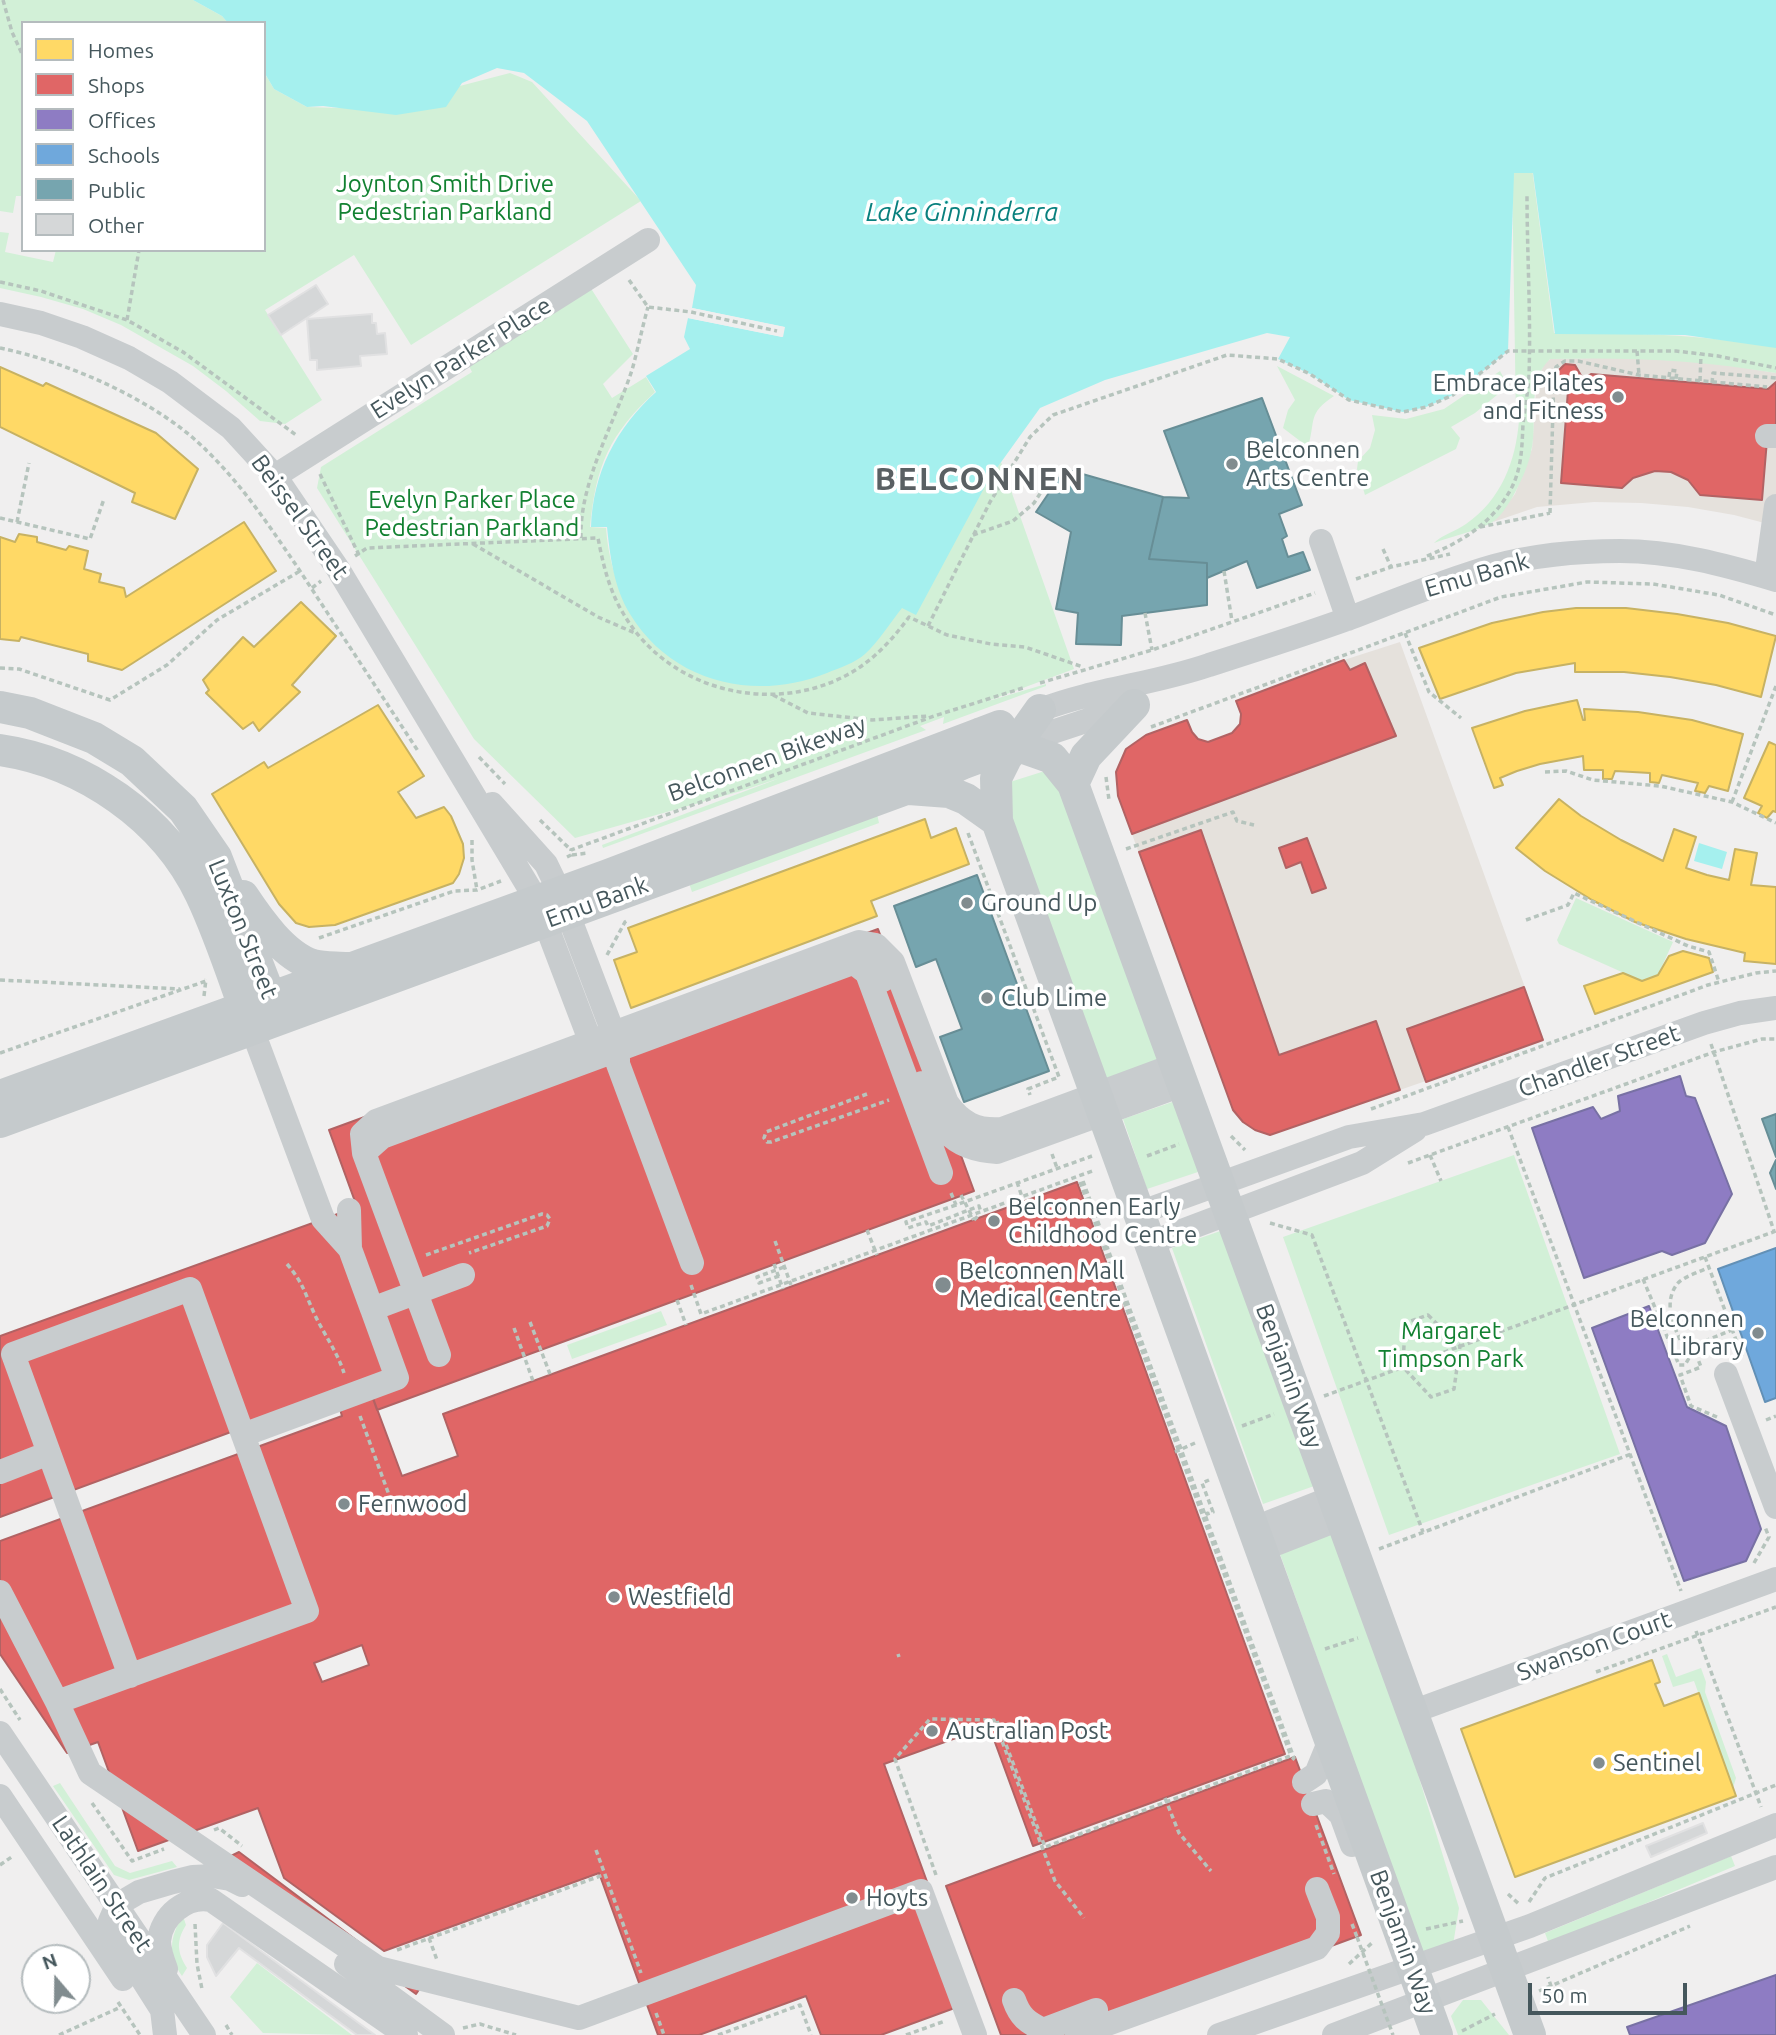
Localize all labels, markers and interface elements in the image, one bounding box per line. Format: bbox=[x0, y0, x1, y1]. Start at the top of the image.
legend bbox=[21, 21, 266, 252]
text: Homes bbox=[88, 38, 154, 62]
text: Shops bbox=[88, 73, 145, 97]
text: Offices bbox=[88, 108, 156, 132]
text: Schools bbox=[88, 143, 160, 167]
park label: Joynton Smith Drive Pedestrian Parkland bbox=[336, 170, 554, 226]
text: Public bbox=[88, 178, 145, 202]
water label: Lake Ginninderra bbox=[866, 196, 1058, 228]
text: Other bbox=[88, 213, 144, 237]
street label: Evelyn Parker Place bbox=[365, 291, 557, 425]
place label: Embrace Pilates and Fitness bbox=[1433, 369, 1604, 425]
marker: Embrace Pilates and Fitness bbox=[1610, 389, 1626, 405]
place label: Belconnen Arts Centre bbox=[1246, 436, 1369, 492]
street label: Beissel Street bbox=[245, 449, 355, 585]
marker: Belconnen Arts Centre bbox=[1224, 456, 1240, 472]
district label: BELCONNEN bbox=[876, 460, 1084, 498]
park label: Evelyn Parker Place Pedestrian Parkland bbox=[365, 486, 579, 542]
street label: Emu Bank bbox=[1422, 546, 1532, 604]
street label: Belconnen Bikeway bbox=[664, 710, 870, 808]
street label: Luxton Street bbox=[202, 855, 284, 1003]
street label: Emu Bank bbox=[542, 870, 652, 934]
place label: Ground Up bbox=[981, 889, 1097, 917]
marker: Ground Up bbox=[959, 895, 975, 911]
place label: Club Lime bbox=[1001, 984, 1107, 1012]
marker: Club Lime bbox=[979, 990, 995, 1006]
street label: Chandler Street bbox=[1514, 1018, 1684, 1104]
place label: Belconnen Early Childhood Centre bbox=[1008, 1193, 1197, 1249]
marker: Belconnen Early Childhood Centre bbox=[986, 1213, 1002, 1229]
place label: Belconnen Mall Medical Centre bbox=[959, 1257, 1125, 1313]
marker: Belconnen Mall Medical Centre bbox=[933, 1275, 953, 1295]
street label: Benjamin Way bbox=[1250, 1300, 1328, 1452]
place label: Belconnen Library bbox=[1630, 1305, 1744, 1361]
park label: Margaret Timpson Park bbox=[1378, 1317, 1524, 1373]
marker: Belconnen Library bbox=[1750, 1325, 1766, 1341]
place label: Fernwood bbox=[358, 1490, 467, 1518]
marker: Fernwood bbox=[336, 1496, 352, 1512]
place label: Westfield bbox=[628, 1583, 731, 1611]
marker: Westfield bbox=[606, 1589, 622, 1605]
street label: Swanson Court bbox=[1513, 1605, 1675, 1687]
place label: Australian Post bbox=[946, 1717, 1108, 1745]
marker: Australian Post bbox=[924, 1723, 940, 1739]
place label: Sentinel bbox=[1613, 1749, 1701, 1777]
marker: Sentinel bbox=[1591, 1755, 1607, 1771]
street label: Lathlain Street bbox=[46, 1810, 158, 1958]
street label: Benjamin Way bbox=[1364, 1866, 1442, 2018]
place label: Hoyts bbox=[866, 1884, 928, 1912]
marker: Hoyts bbox=[844, 1890, 860, 1906]
north arrow bbox=[21, 1944, 91, 2014]
text: N bbox=[39, 1948, 60, 1974]
scale bar bbox=[1531, 1968, 1690, 2012]
text: 50 m bbox=[1541, 1983, 1588, 2007]

